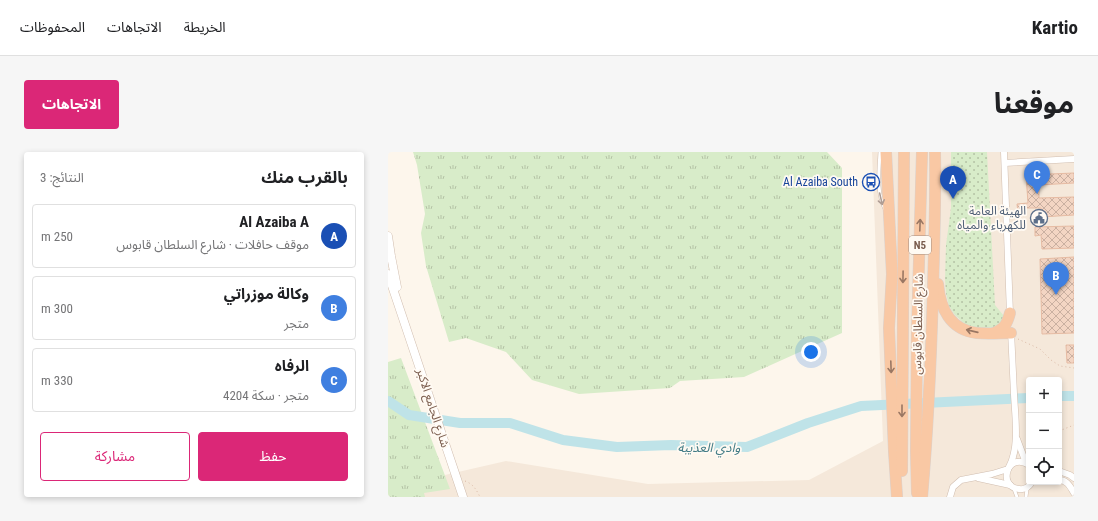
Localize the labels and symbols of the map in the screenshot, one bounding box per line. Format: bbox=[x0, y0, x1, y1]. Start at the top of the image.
pin: C bbox=[1024, 161, 1050, 194]
pin: A bbox=[940, 166, 966, 199]
bus stop icon: Al Azaiba South bbox=[861, 172, 881, 192]
place label: Al Azaiba South bbox=[783, 175, 858, 189]
one-way arrow bbox=[878, 192, 885, 205]
place label: الهيئة العامة للكهرباء والمياه bbox=[957, 204, 1026, 232]
public building icon: الهيئة العامة للكهرباء والمياه bbox=[1029, 208, 1049, 228]
one-way arrow bbox=[916, 219, 924, 232]
road number: N5 bbox=[909, 236, 931, 254]
pin: B bbox=[1043, 262, 1069, 295]
one-way arrow bbox=[899, 270, 907, 283]
street label: شارع السلطان قابوس bbox=[910, 273, 928, 375]
one-way arrow bbox=[966, 327, 979, 335]
your location bbox=[801, 342, 821, 362]
one-way arrow bbox=[887, 360, 895, 373]
street label: شارع الجامع الاكبر bbox=[411, 366, 452, 450]
one-way arrow bbox=[898, 404, 906, 417]
water label: وادي العذيبة bbox=[678, 440, 741, 458]

